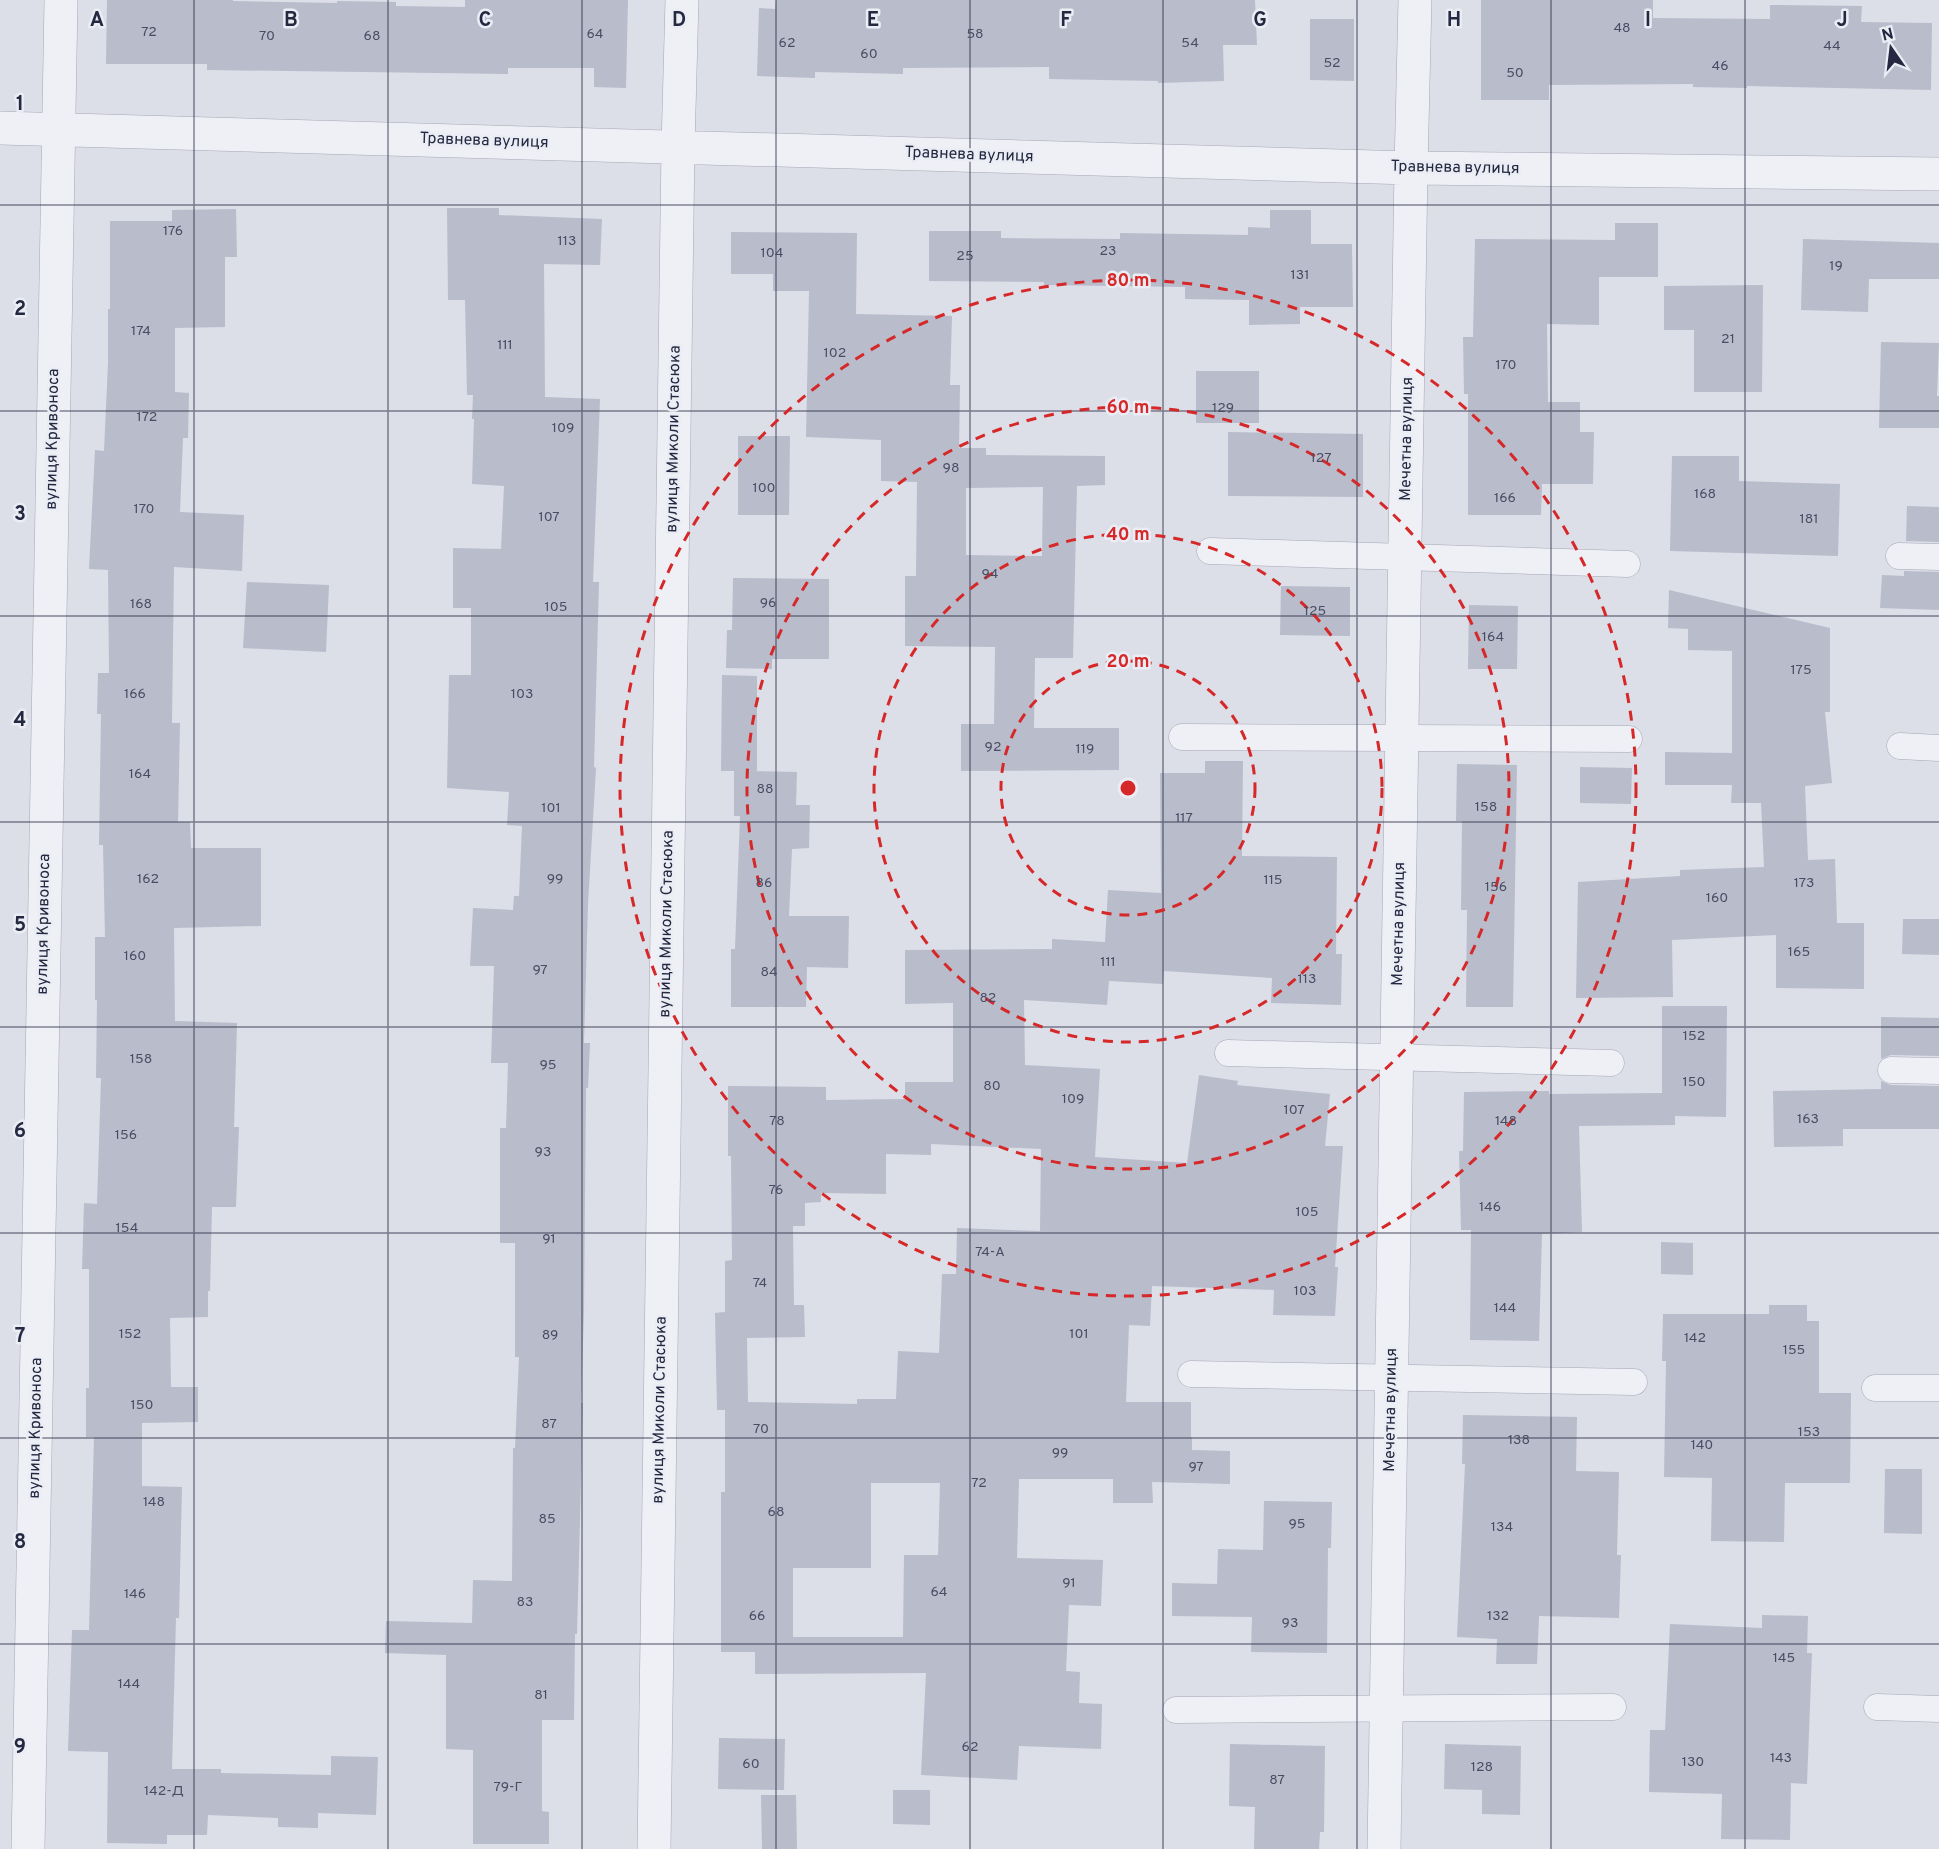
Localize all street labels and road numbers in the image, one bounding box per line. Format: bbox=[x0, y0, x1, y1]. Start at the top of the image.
street label: Травнева вулиця bbox=[419, 129, 549, 153]
street label: Травнева вулиця bbox=[904, 143, 1034, 167]
street label: Травнева вулиця bbox=[1390, 157, 1520, 179]
street label: вулиця Миколи Стасюка bbox=[662, 345, 686, 533]
street label: вулиця Кривоноса bbox=[42, 368, 64, 510]
street label: Мечетна вулиця bbox=[1396, 377, 1418, 501]
street label: вулиця Миколи Стасюка bbox=[655, 830, 679, 1018]
street label: вулиця Кривоноса bbox=[33, 853, 55, 995]
street label: Мечетна вулиця bbox=[1388, 862, 1410, 986]
street label: вулиця Миколи Стасюка bbox=[648, 1316, 672, 1504]
street label: Мечетна вулиця bbox=[1380, 1348, 1402, 1472]
street label: вулиця Кривоноса bbox=[25, 1357, 47, 1499]

